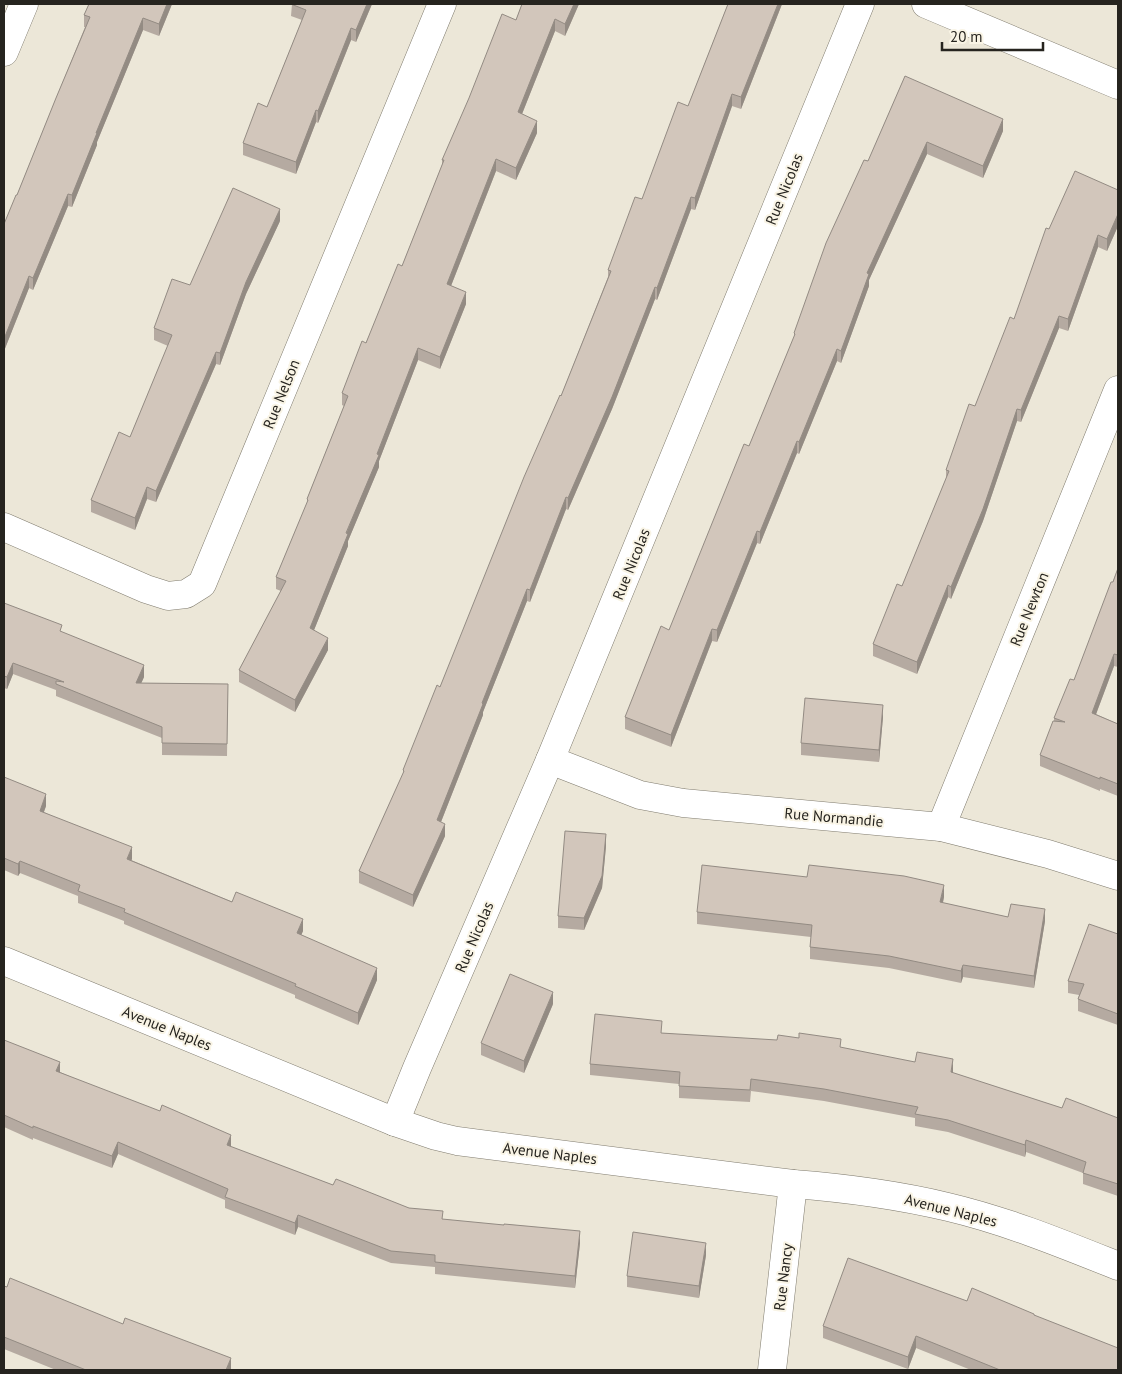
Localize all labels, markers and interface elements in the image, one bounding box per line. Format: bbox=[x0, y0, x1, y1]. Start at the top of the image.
scale bar bbox=[942, 20, 1043, 52]
text: 20 m bbox=[950, 27, 983, 46]
street label: Rue Nicolas bbox=[761, 151, 807, 227]
street label: Rue Nelson bbox=[258, 357, 304, 431]
street label: Rue Nicolas bbox=[608, 526, 654, 602]
street label: Rue Newton bbox=[1006, 569, 1052, 649]
street label: Rue Normandie bbox=[784, 803, 884, 831]
street label: Rue Nicolas bbox=[451, 899, 497, 975]
street label: Avenue Naples bbox=[119, 1001, 215, 1055]
street label: Avenue Naples bbox=[502, 1138, 598, 1168]
street label: Avenue Naples bbox=[903, 1189, 999, 1231]
street label: Rue Nancy bbox=[769, 1242, 797, 1312]

